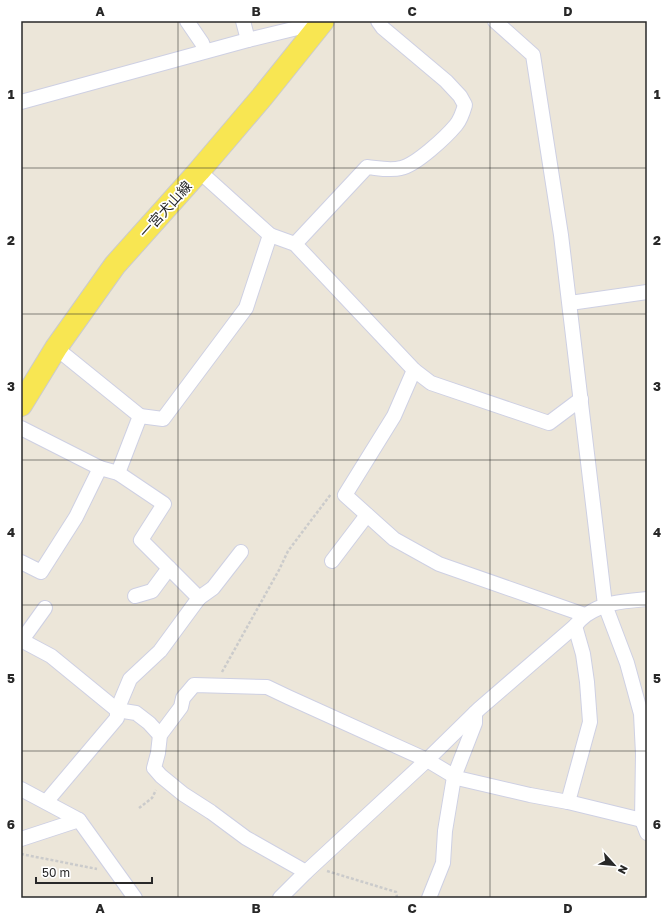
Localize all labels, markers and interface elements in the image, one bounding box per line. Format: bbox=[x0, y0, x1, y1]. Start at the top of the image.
text: A bbox=[95, 3, 105, 19]
text: B bbox=[251, 3, 261, 19]
text: C bbox=[407, 3, 417, 19]
text: D bbox=[563, 3, 573, 19]
text: 1 bbox=[8, 86, 15, 102]
text: 1 bbox=[654, 86, 661, 102]
street label: 一宮犬山線 bbox=[135, 177, 195, 241]
text: 2 bbox=[7, 232, 15, 248]
text: 2 bbox=[653, 232, 661, 248]
text: 3 bbox=[7, 378, 15, 394]
text: 3 bbox=[653, 378, 661, 394]
text: 4 bbox=[7, 524, 15, 540]
text: 4 bbox=[653, 524, 661, 540]
text: 5 bbox=[7, 670, 15, 686]
text: 5 bbox=[653, 670, 661, 686]
text: 6 bbox=[7, 816, 15, 832]
text: 6 bbox=[653, 816, 661, 832]
north arrow bbox=[594, 845, 634, 885]
scale bar bbox=[36, 859, 152, 885]
text: N bbox=[616, 863, 631, 876]
text: 50 m bbox=[42, 865, 70, 880]
text: A bbox=[95, 900, 105, 916]
text: B bbox=[251, 900, 261, 916]
text: C bbox=[407, 900, 417, 916]
text: D bbox=[563, 900, 573, 916]

